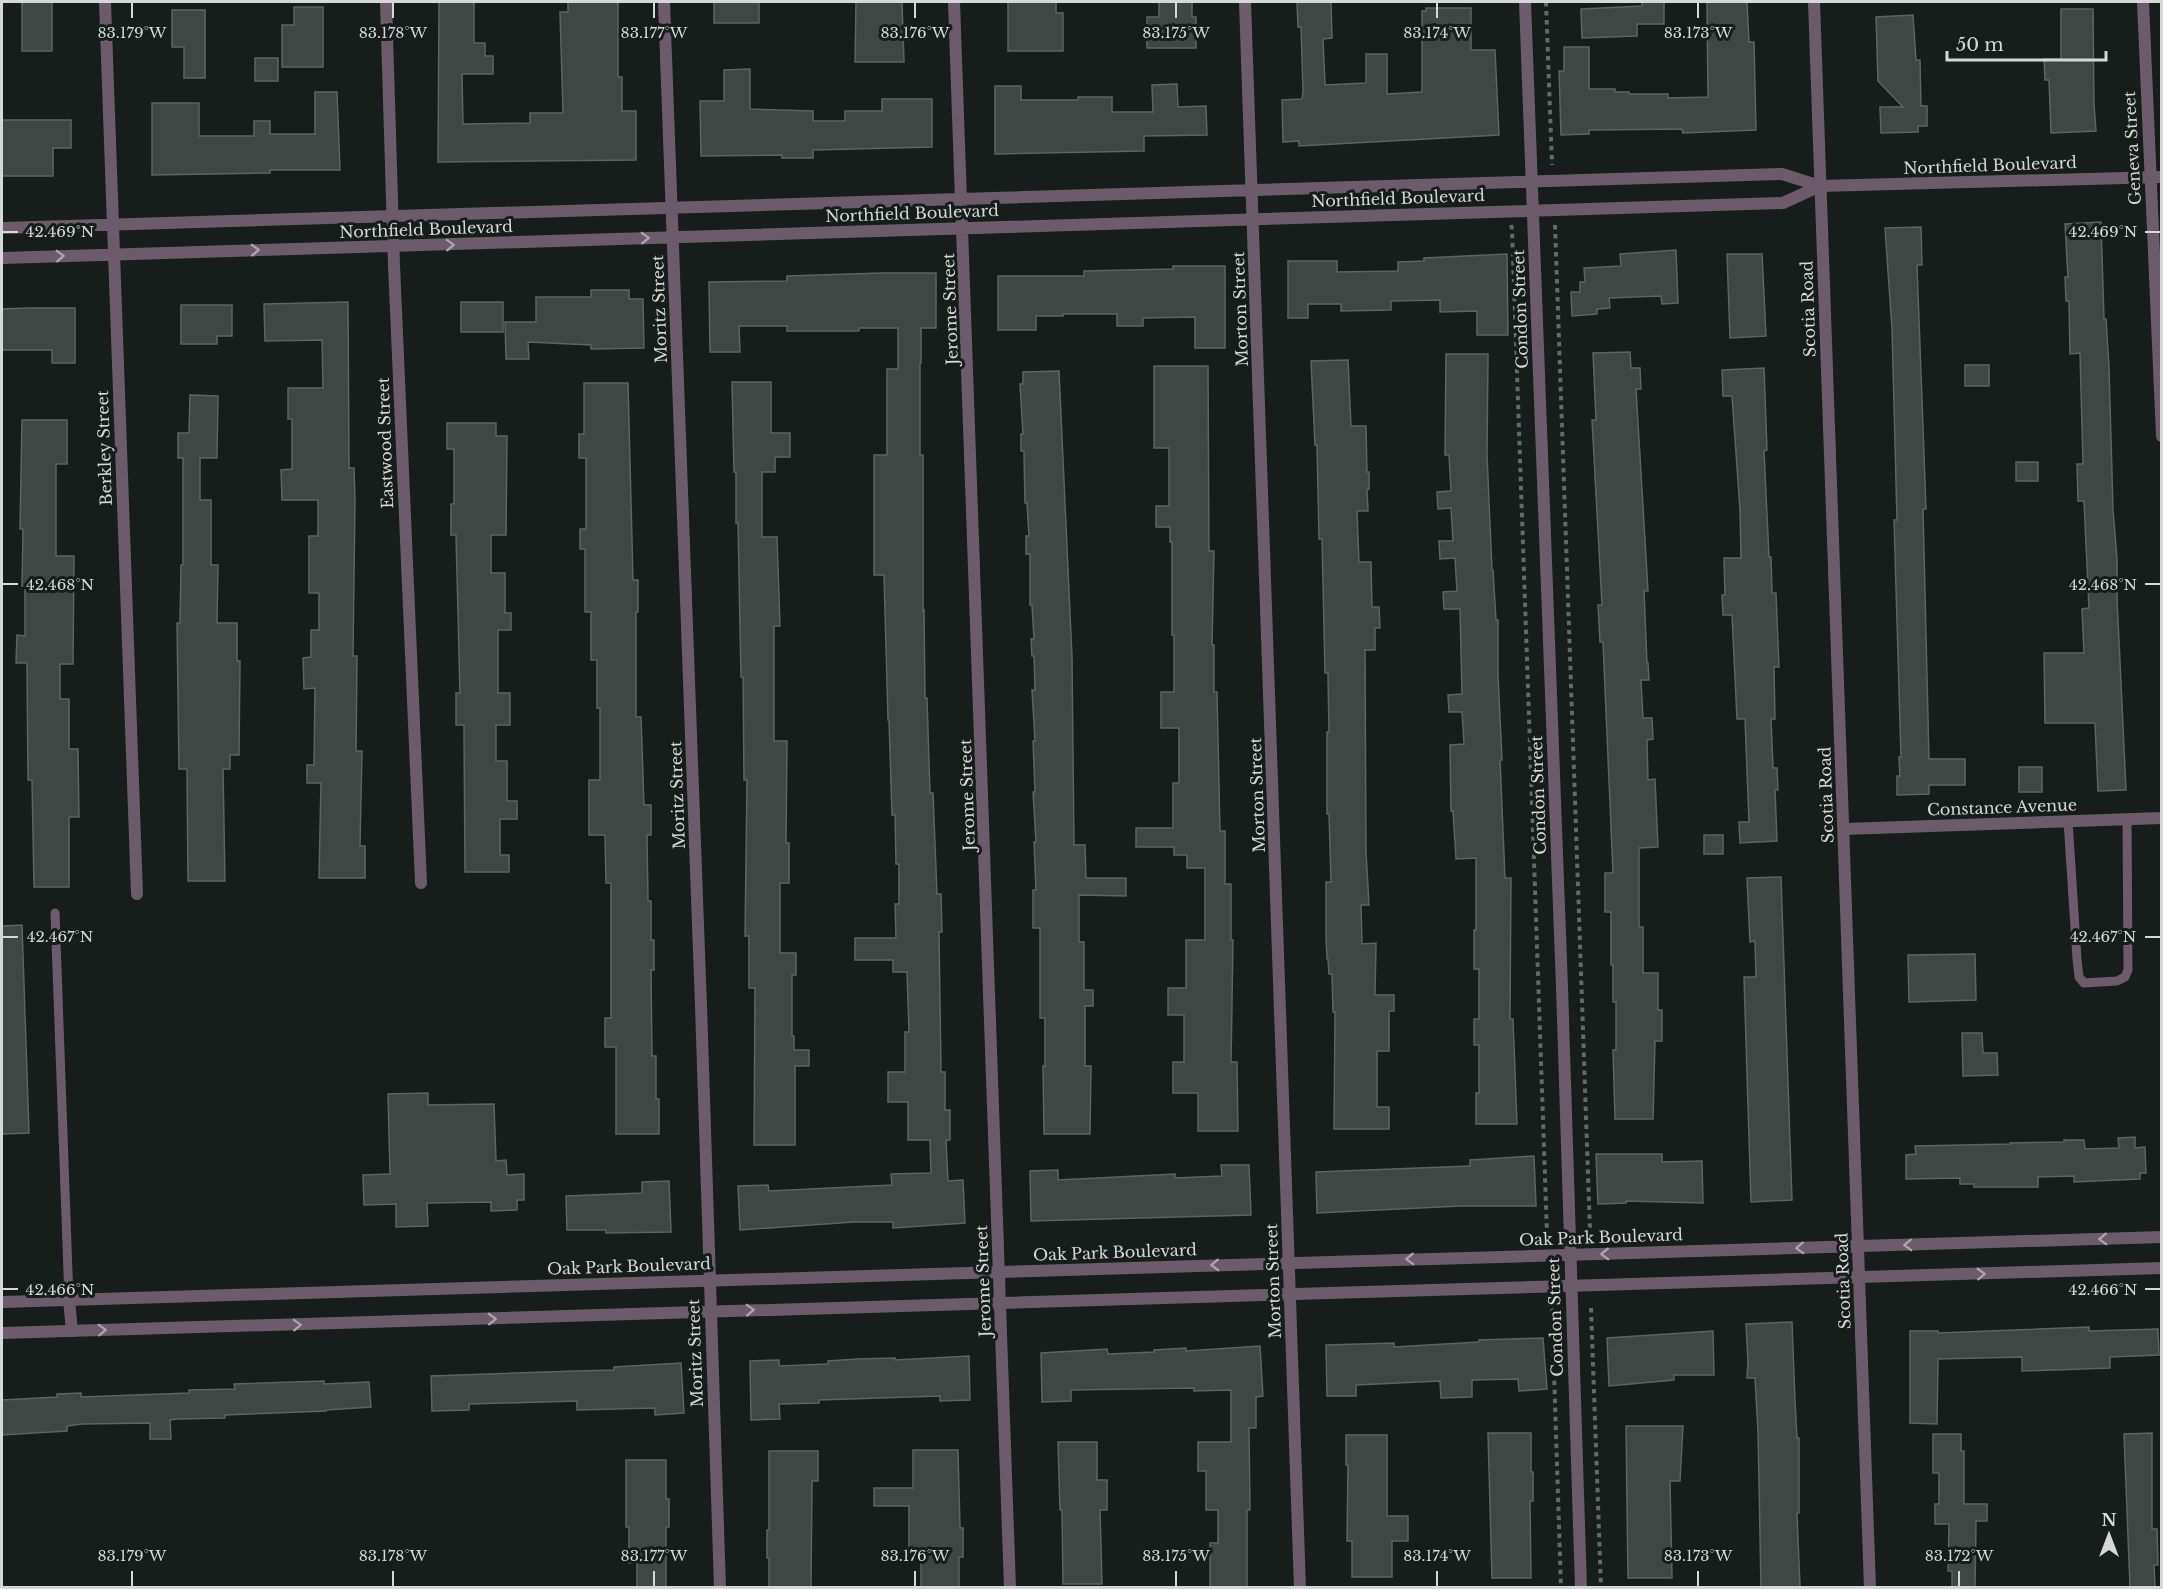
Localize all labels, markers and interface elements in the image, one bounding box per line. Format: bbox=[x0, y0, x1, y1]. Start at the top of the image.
text: 83.179°W bbox=[97, 23, 167, 42]
text: 83.178°W bbox=[359, 23, 428, 42]
text: 83.177°W bbox=[621, 23, 688, 42]
text: 83.176°W bbox=[880, 23, 950, 42]
text: 83.175°W bbox=[1142, 23, 1210, 42]
text: 83.174°W bbox=[1403, 23, 1471, 42]
text: 83.173°W bbox=[1664, 23, 1733, 42]
scale bar bbox=[1947, 24, 2106, 62]
text: 50 m bbox=[1956, 34, 2004, 56]
street label: Geneva Street bbox=[2119, 91, 2145, 205]
street label: Northfield Boulevard bbox=[1903, 152, 2077, 178]
street label: Northfield Boulevard bbox=[1311, 185, 1485, 211]
street label: Northfield Boulevard bbox=[825, 200, 999, 226]
street label: Northfield Boulevard bbox=[339, 216, 513, 242]
text: 42.469°N bbox=[26, 222, 94, 241]
text: 42.469°N bbox=[2069, 222, 2137, 241]
one-way arrow bbox=[640, 231, 649, 244]
one-way arrow bbox=[445, 238, 454, 251]
one-way arrow bbox=[250, 244, 259, 257]
street label: Condon Street bbox=[1508, 249, 1532, 369]
one-way arrow bbox=[55, 250, 64, 262]
street label: Morton Street bbox=[1228, 251, 1252, 367]
street label: Jerome Street bbox=[938, 253, 962, 367]
street label: Moritz Street bbox=[647, 255, 671, 363]
street label: Scotia Road bbox=[1796, 260, 1820, 358]
street label: Eastwood Street bbox=[373, 377, 397, 509]
street label: Berkley Street bbox=[92, 390, 116, 506]
text: 42.468°N bbox=[26, 575, 94, 594]
text: 42.468°N bbox=[2069, 575, 2137, 594]
street label: Condon Street bbox=[1526, 735, 1550, 855]
street label: Morton Street bbox=[1245, 737, 1269, 853]
street label: Jerome Street bbox=[955, 739, 979, 853]
street label: Moritz Street bbox=[665, 741, 689, 849]
street label: Scotia Road bbox=[1814, 746, 1838, 844]
street label: Constance Avenue bbox=[1927, 794, 2077, 820]
text: 42.467°N bbox=[27, 927, 93, 946]
text: 42.467°N bbox=[2070, 927, 2136, 946]
street label: Morton Street bbox=[1261, 1223, 1285, 1339]
street label: Oak Park Boulevard bbox=[1519, 1224, 1683, 1250]
street label: Jerome Street bbox=[971, 1225, 995, 1339]
street label: Scotia Road bbox=[1831, 1232, 1855, 1330]
one-way arrow bbox=[2099, 1232, 2108, 1245]
street label: Oak Park Boulevard bbox=[1033, 1239, 1197, 1265]
one-way arrow bbox=[1904, 1239, 1913, 1251]
one-way arrow bbox=[1795, 1242, 1804, 1255]
one-way arrow bbox=[1600, 1248, 1609, 1260]
street label: Oak Park Boulevard bbox=[547, 1253, 711, 1279]
one-way arrow bbox=[1405, 1253, 1414, 1266]
street label: Condon Street bbox=[1543, 1257, 1567, 1377]
one-way arrow bbox=[1210, 1259, 1219, 1271]
one-way arrow bbox=[1976, 1267, 1985, 1280]
text: 42.466°N bbox=[26, 1280, 94, 1299]
text: 42.466°N bbox=[2069, 1280, 2137, 1299]
street label: Moritz Street bbox=[683, 1299, 707, 1407]
one-way arrow bbox=[745, 1304, 754, 1317]
one-way arrow bbox=[487, 1312, 496, 1325]
one-way arrow bbox=[292, 1318, 301, 1331]
one-way arrow bbox=[97, 1324, 106, 1337]
north arrow bbox=[2079, 1505, 2139, 1565]
text: N bbox=[2101, 1510, 2117, 1530]
text: 83.179°W bbox=[97, 1546, 167, 1565]
text: 83.178°W bbox=[359, 1546, 428, 1565]
text: 83.177°W bbox=[621, 1546, 688, 1565]
text: 83.176°W bbox=[880, 1546, 950, 1565]
text: 83.175°W bbox=[1142, 1546, 1210, 1565]
text: 83.174°W bbox=[1403, 1546, 1471, 1565]
text: 83.173°W bbox=[1664, 1546, 1733, 1565]
text: 83.172°W bbox=[1925, 1546, 1994, 1565]

